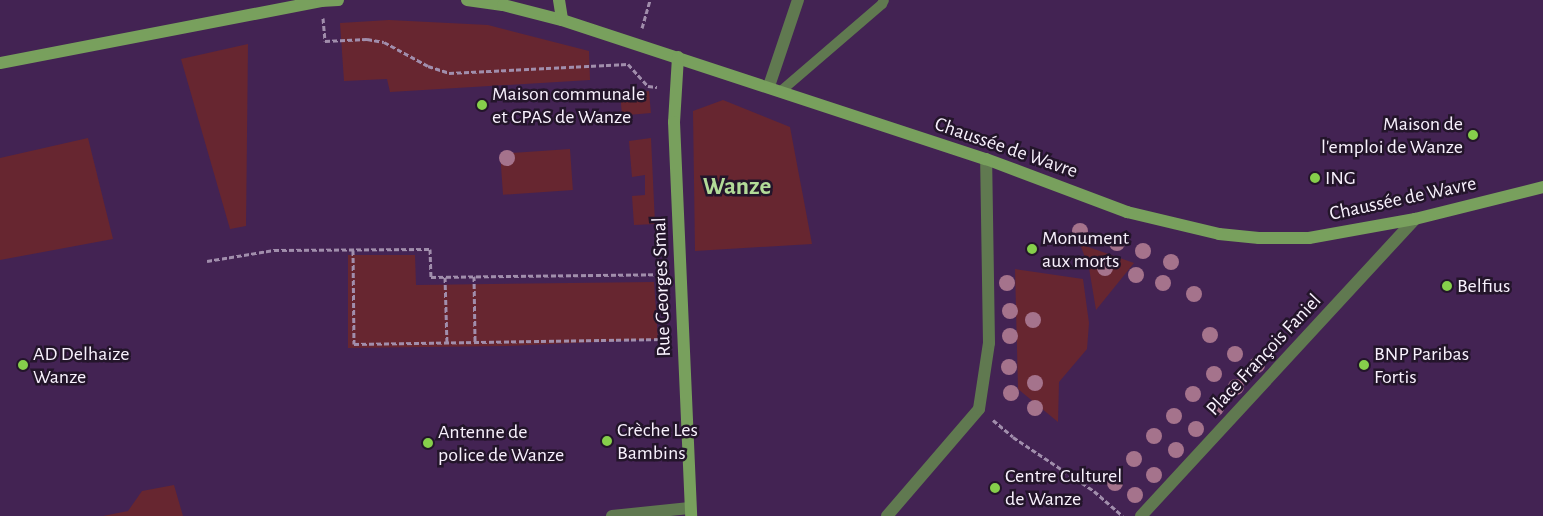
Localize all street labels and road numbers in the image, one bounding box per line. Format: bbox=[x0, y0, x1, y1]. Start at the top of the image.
street label: Chaussée de Wavre bbox=[931, 112, 1081, 184]
street label: Chaussée de Wavre bbox=[1327, 172, 1479, 226]
street label: Rue Georges Smal bbox=[648, 217, 676, 357]
street label: Place François Faniel bbox=[1201, 289, 1327, 421]

